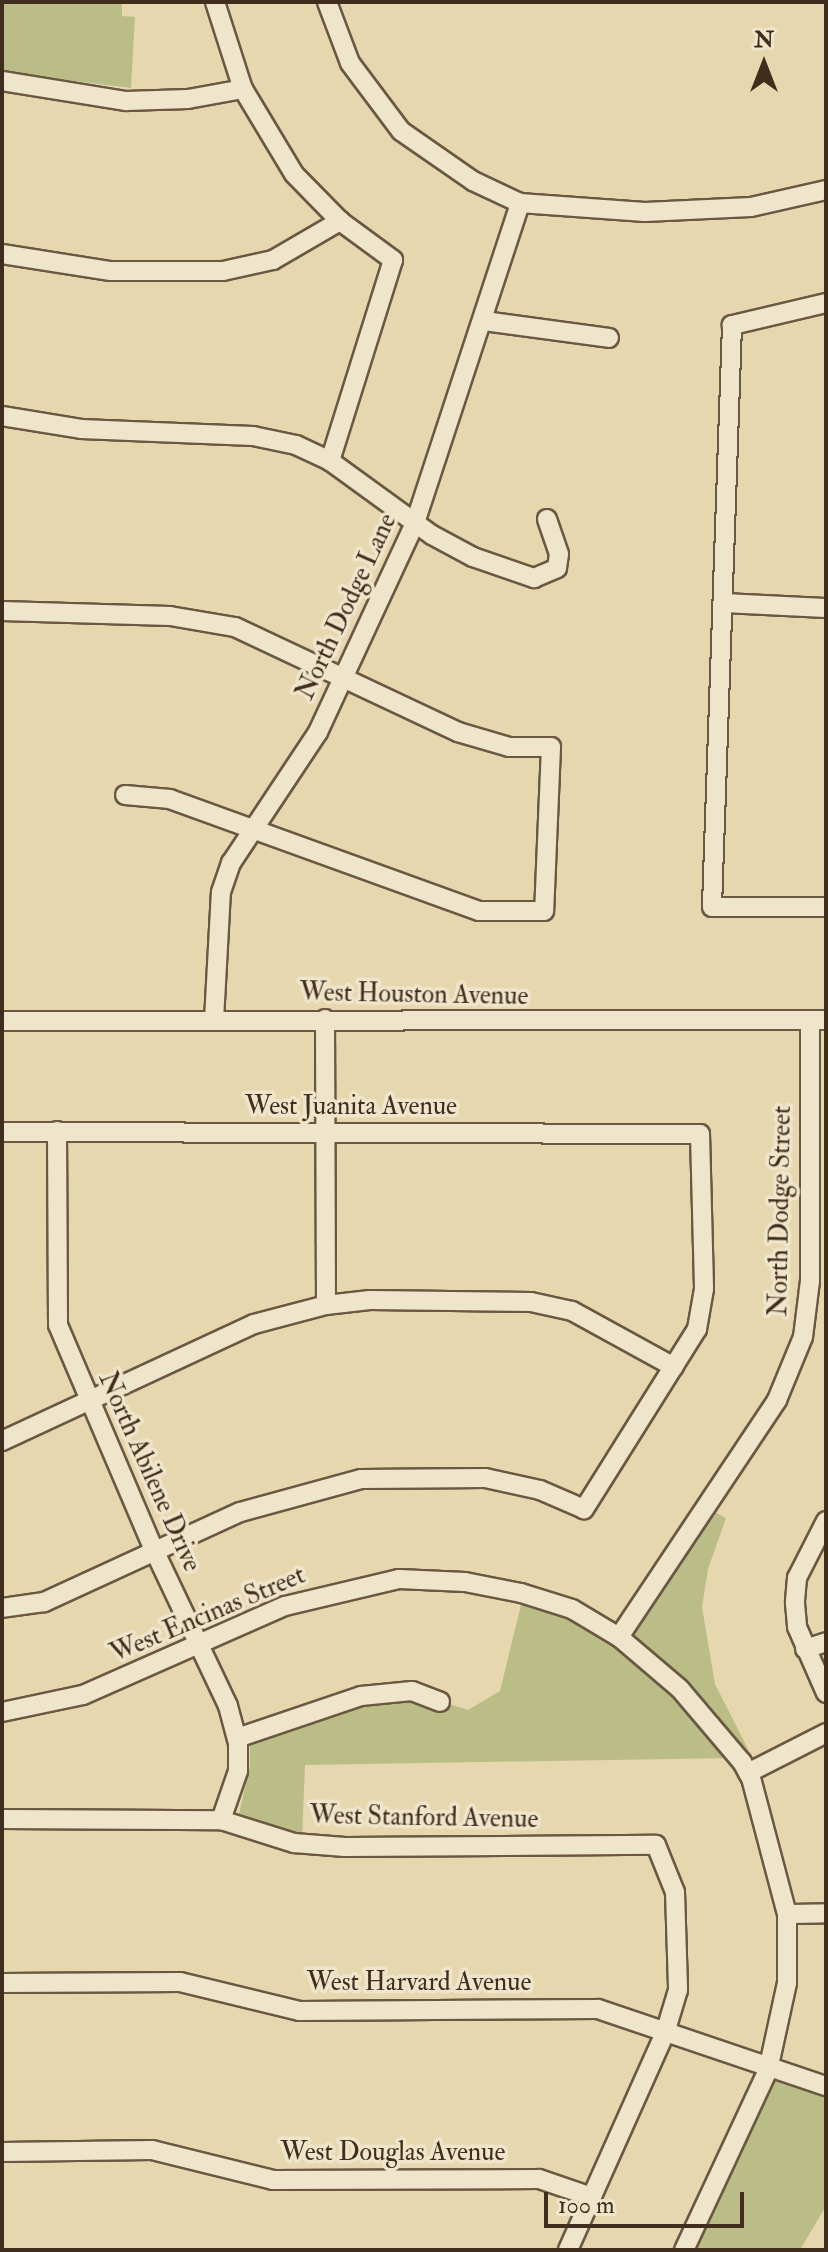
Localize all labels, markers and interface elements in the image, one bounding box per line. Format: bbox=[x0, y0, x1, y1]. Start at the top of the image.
north arrow bbox=[724, 24, 804, 104]
text: N bbox=[754, 26, 774, 54]
street label: North Dodge Lane bbox=[290, 509, 404, 705]
street label: West Houston Avenue bbox=[299, 977, 529, 1013]
street label: West Juanita Avenue bbox=[245, 1091, 457, 1123]
street label: North Dodge Street bbox=[764, 1105, 798, 1317]
street label: North Abilene Drive bbox=[91, 1367, 207, 1577]
street label: West Encinas Street bbox=[106, 1560, 310, 1670]
street label: West Stanford Avenue bbox=[309, 1800, 539, 1836]
street label: West Harvard Avenue bbox=[307, 1967, 531, 1999]
street label: West Douglas Avenue bbox=[281, 2137, 505, 2169]
scale bar bbox=[548, 2176, 748, 2226]
text: 100 m bbox=[558, 2190, 615, 2221]

